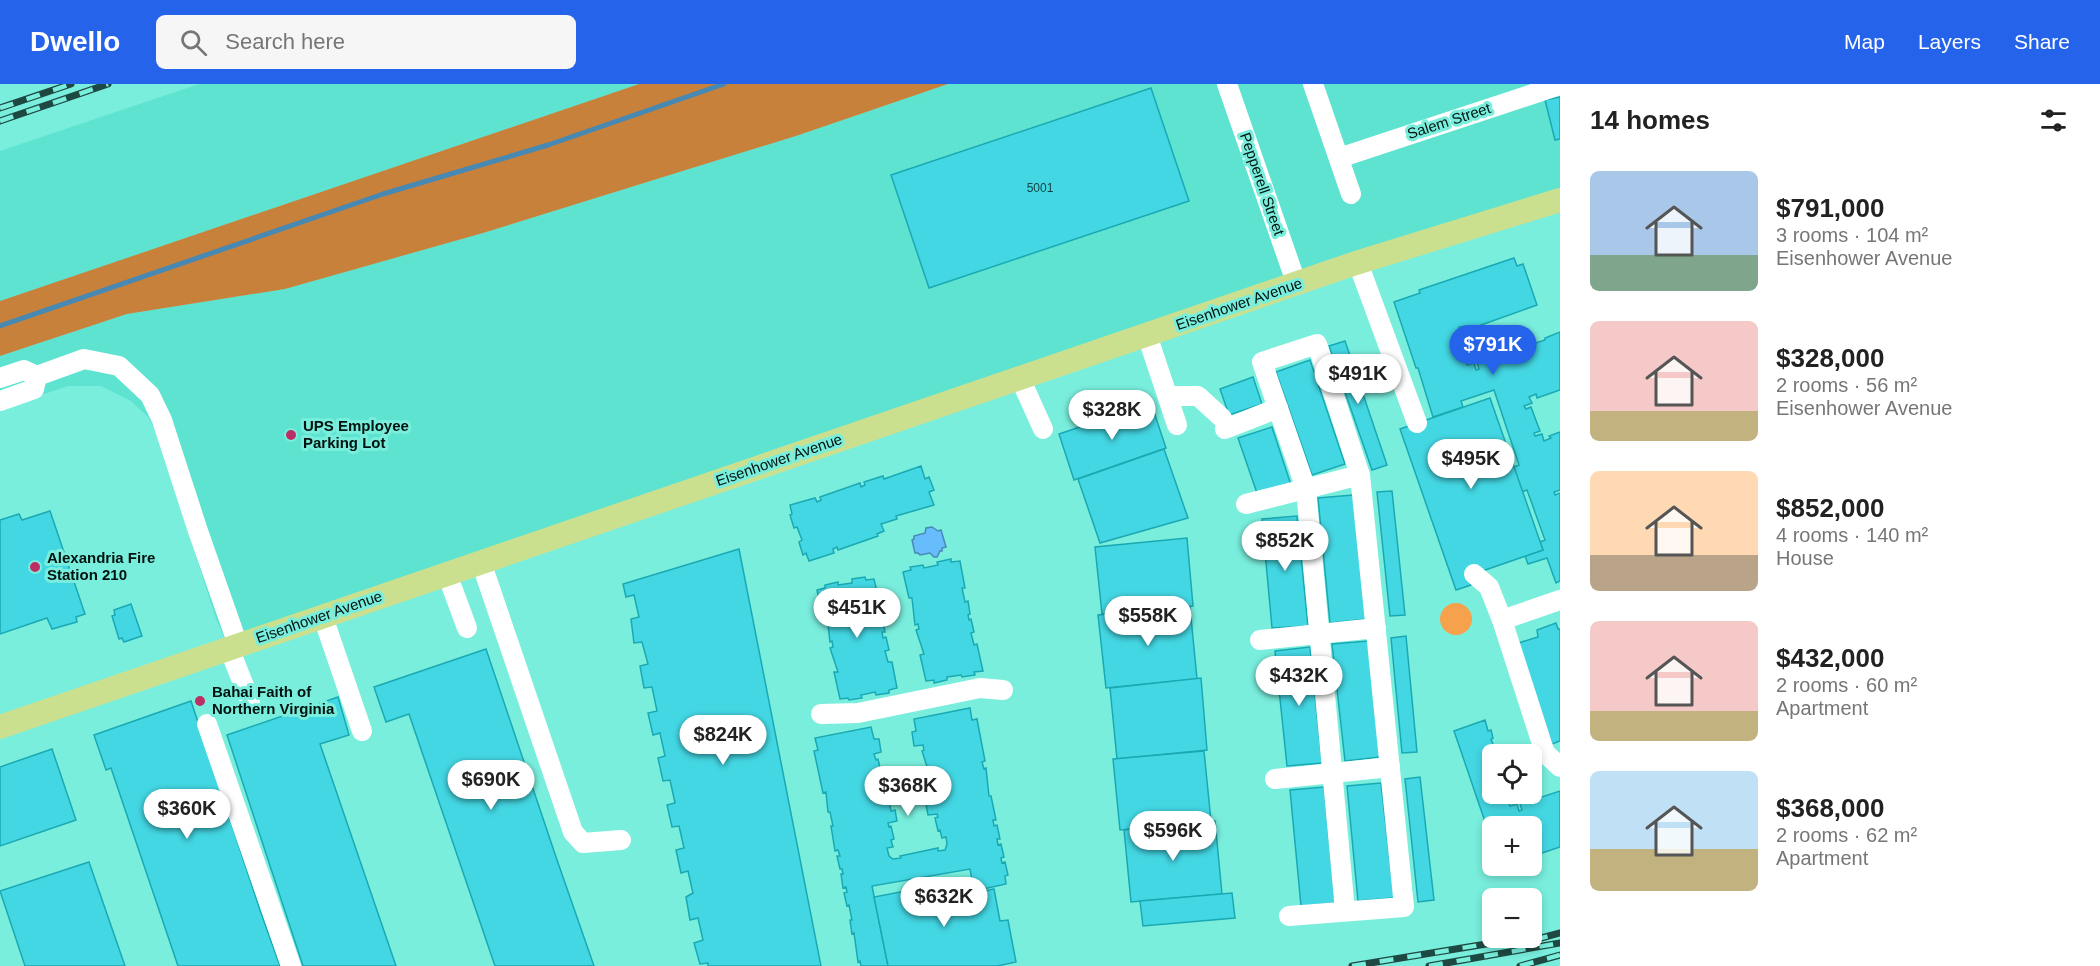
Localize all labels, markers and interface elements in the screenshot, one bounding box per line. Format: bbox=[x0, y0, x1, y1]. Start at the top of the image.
search box bbox=[156, 15, 576, 69]
text: Dwello bbox=[30, 26, 120, 57]
icon: search bbox=[177, 26, 210, 59]
text: Search here bbox=[225, 29, 345, 54]
text: Map bbox=[1844, 30, 1885, 53]
text: Layers bbox=[1918, 30, 1981, 53]
text: Share bbox=[2014, 30, 2070, 53]
street label: Salem Street bbox=[1405, 99, 1493, 142]
icon: filters bbox=[2037, 104, 2070, 137]
text: 14 homes bbox=[1590, 105, 1710, 135]
street label: Pepperell Street bbox=[1237, 130, 1288, 238]
house number: 5001 bbox=[1027, 181, 1054, 195]
text: $791,000 bbox=[1776, 193, 1884, 223]
icon: home bbox=[1638, 195, 1710, 267]
text: 3 rooms · 104 m² bbox=[1776, 224, 1928, 246]
text: Eisenhower Avenue bbox=[1776, 247, 1952, 269]
street label: Eisenhower Avenue bbox=[1174, 274, 1304, 333]
pin: $791K bbox=[1451, 325, 1535, 376]
text: $791K bbox=[1464, 333, 1522, 355]
text: $328,000 bbox=[1776, 343, 1884, 373]
icon: home bbox=[1638, 345, 1710, 417]
pin: $491K bbox=[1316, 354, 1400, 405]
text: $491K bbox=[1329, 362, 1387, 384]
text: 2 rooms · 56 m² bbox=[1776, 374, 1917, 396]
pin: $328K bbox=[1070, 390, 1154, 441]
text: Eisenhower Avenue bbox=[1776, 397, 1952, 419]
text: $328K bbox=[1083, 398, 1141, 420]
place label: UPS Employee Parking Lot bbox=[303, 417, 409, 451]
marker: UPS Employee Parking Lot bbox=[284, 428, 298, 442]
street label: Eisenhower Avenue bbox=[714, 430, 844, 489]
pin: $495K bbox=[1429, 439, 1513, 490]
text: $495K bbox=[1442, 447, 1500, 469]
text: $852,000 bbox=[1776, 493, 1884, 523]
icon: home bbox=[1638, 495, 1710, 567]
pin: $852K bbox=[1243, 521, 1327, 572]
text: 4 rooms · 140 m² bbox=[1776, 524, 1928, 546]
text: $852K bbox=[1256, 529, 1314, 551]
text: House bbox=[1776, 547, 1834, 569]
place label: Alexandria Fire Station 210 bbox=[47, 549, 155, 583]
marker: Alexandria Fire Station 210 bbox=[28, 560, 42, 574]
street label: Eisenhower Avenue bbox=[254, 587, 384, 646]
pin: $451K bbox=[815, 588, 899, 639]
text: $451K bbox=[828, 596, 886, 618]
pin: $558K bbox=[1106, 596, 1190, 647]
text: $558K bbox=[1119, 604, 1177, 626]
text: $432,000 bbox=[1776, 643, 1884, 673]
icon: home bbox=[1638, 645, 1710, 717]
pin: $432K bbox=[1257, 656, 1341, 707]
text: $432K bbox=[1270, 664, 1328, 686]
text: 2 rooms · 60 m² bbox=[1776, 674, 1917, 696]
place label: Bahai Faith of Northern Virginia bbox=[212, 683, 335, 717]
marker: Bahai Faith of Northern Virginia bbox=[193, 694, 207, 708]
text: Apartment bbox=[1776, 697, 1868, 719]
pin: $824K bbox=[681, 715, 765, 766]
text: $824K bbox=[694, 723, 752, 745]
map controls bbox=[1482, 744, 1542, 948]
button: locate bbox=[1482, 744, 1542, 804]
pin: $690K bbox=[449, 760, 533, 811]
pin: $368K bbox=[866, 766, 950, 817]
text: $690K bbox=[462, 768, 520, 790]
text: $368K bbox=[879, 774, 937, 796]
pin: $360K bbox=[145, 789, 229, 840]
text: $368,000 bbox=[1776, 793, 1884, 823]
icon: home bbox=[1638, 795, 1710, 867]
text: $360K bbox=[158, 797, 216, 819]
pin: $596K bbox=[1131, 811, 1215, 862]
button: + bbox=[1482, 816, 1542, 876]
text: $596K bbox=[1144, 819, 1202, 841]
text: 2 rooms · 62 m² bbox=[1776, 824, 1917, 846]
text: Apartment bbox=[1776, 847, 1868, 869]
pin: $632K bbox=[902, 877, 986, 928]
text: $632K bbox=[915, 885, 973, 907]
button: − bbox=[1482, 888, 1542, 948]

